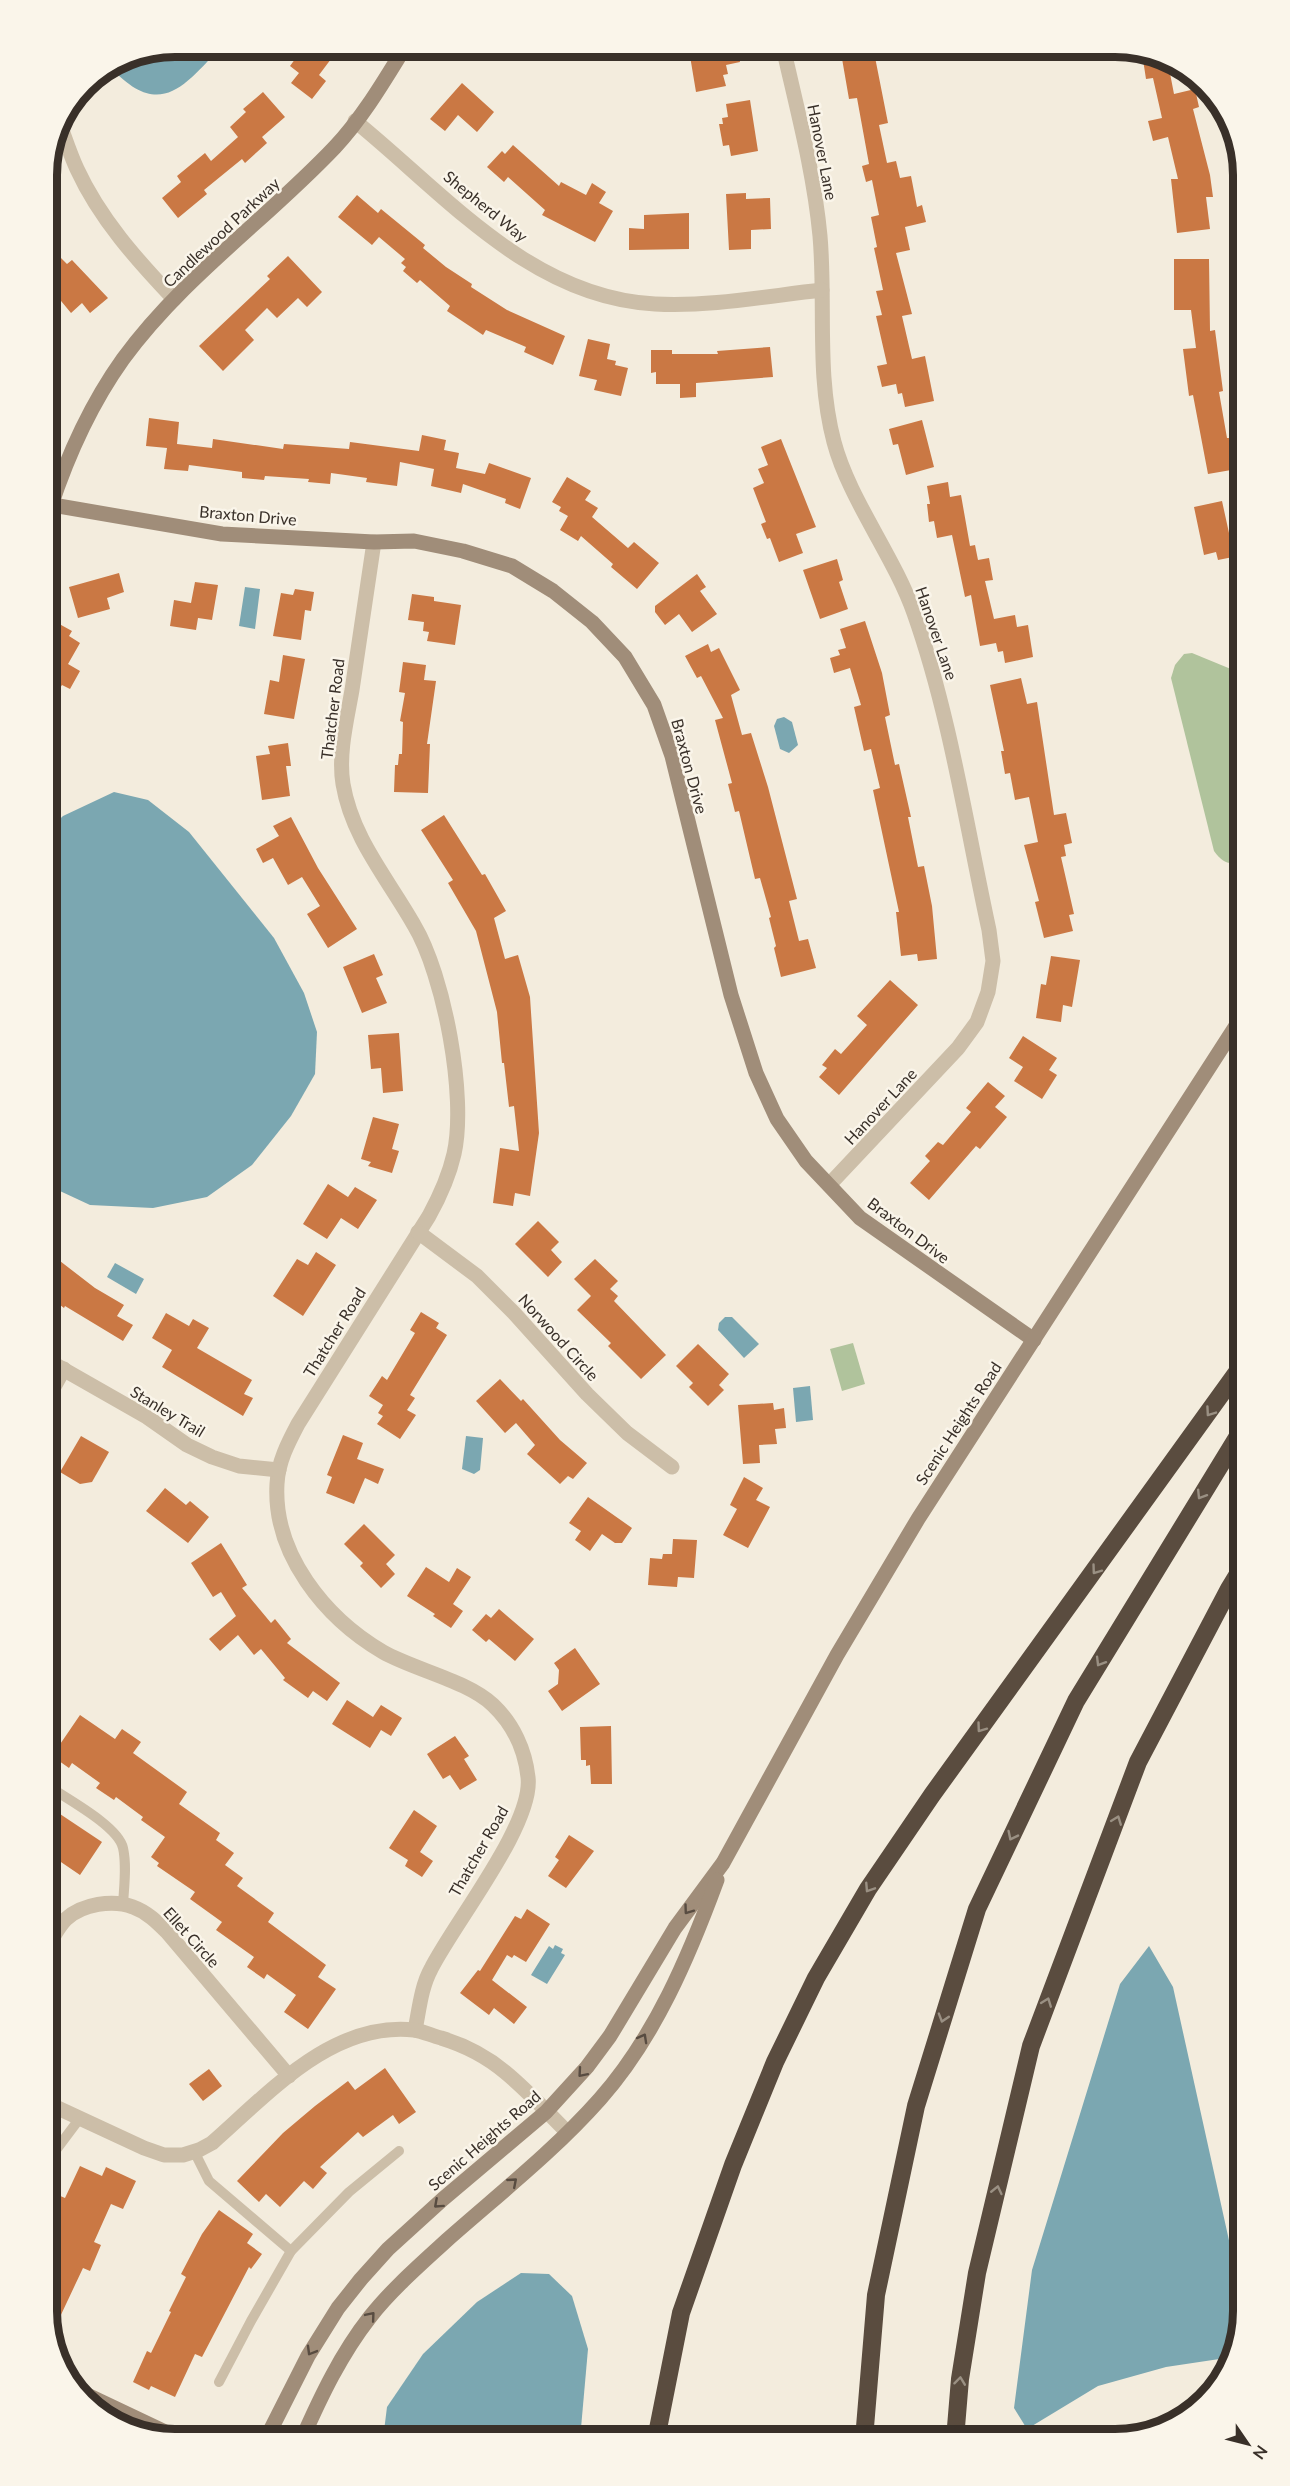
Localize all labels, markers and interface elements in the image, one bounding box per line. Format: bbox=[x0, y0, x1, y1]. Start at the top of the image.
street label: Hanover Lane bbox=[804, 102, 842, 202]
street label: Shepherd Way bbox=[440, 166, 532, 246]
street label: Candlewood Parkway bbox=[159, 173, 284, 291]
street label: Braxton Drive bbox=[198, 501, 298, 529]
street label: Hanover Lane bbox=[912, 584, 962, 682]
street label: Thatcher Road bbox=[316, 657, 348, 761]
street label: Braxton Drive bbox=[668, 716, 712, 816]
street label: Hanover Lane bbox=[840, 1064, 920, 1148]
street label: Braxton Drive bbox=[864, 1193, 954, 1267]
street label: Thatcher Road bbox=[299, 1284, 369, 1380]
street label: Norwood Circle bbox=[515, 1290, 603, 1384]
street label: Scenic Heights Road bbox=[911, 1358, 1005, 1488]
street label: Stanley Trail bbox=[127, 1381, 209, 1441]
one-way arrow bbox=[1206, 1405, 1217, 1416]
one-way arrow bbox=[1197, 1488, 1208, 1499]
one-way arrow bbox=[1092, 1564, 1103, 1575]
one-way arrow bbox=[1095, 1656, 1107, 1666]
one-way arrow bbox=[977, 1721, 988, 1732]
street label: Thatcher Road bbox=[444, 1802, 512, 1900]
one-way arrow bbox=[1109, 1815, 1122, 1825]
one-way arrow bbox=[1007, 1829, 1019, 1840]
one-way arrow bbox=[866, 1881, 877, 1892]
street label: Ellet Circle bbox=[160, 1903, 224, 1971]
one-way arrow bbox=[685, 1904, 696, 1915]
one-way arrow bbox=[1040, 1997, 1053, 2008]
one-way arrow bbox=[938, 2012, 950, 2023]
one-way arrow bbox=[636, 2034, 647, 2044]
one-way arrow bbox=[578, 2066, 589, 2077]
street label: Scenic Heights Road bbox=[424, 2086, 544, 2194]
one-way arrow bbox=[507, 2178, 517, 2189]
one-way arrow bbox=[989, 2185, 1002, 2195]
one-way arrow bbox=[434, 2197, 445, 2208]
one-way arrow bbox=[364, 2312, 375, 2323]
one-way arrow bbox=[307, 2345, 318, 2355]
one-way arrow bbox=[954, 2377, 966, 2386]
north arrow bbox=[1218, 2414, 1278, 2474]
text: N bbox=[1249, 2442, 1272, 2463]

